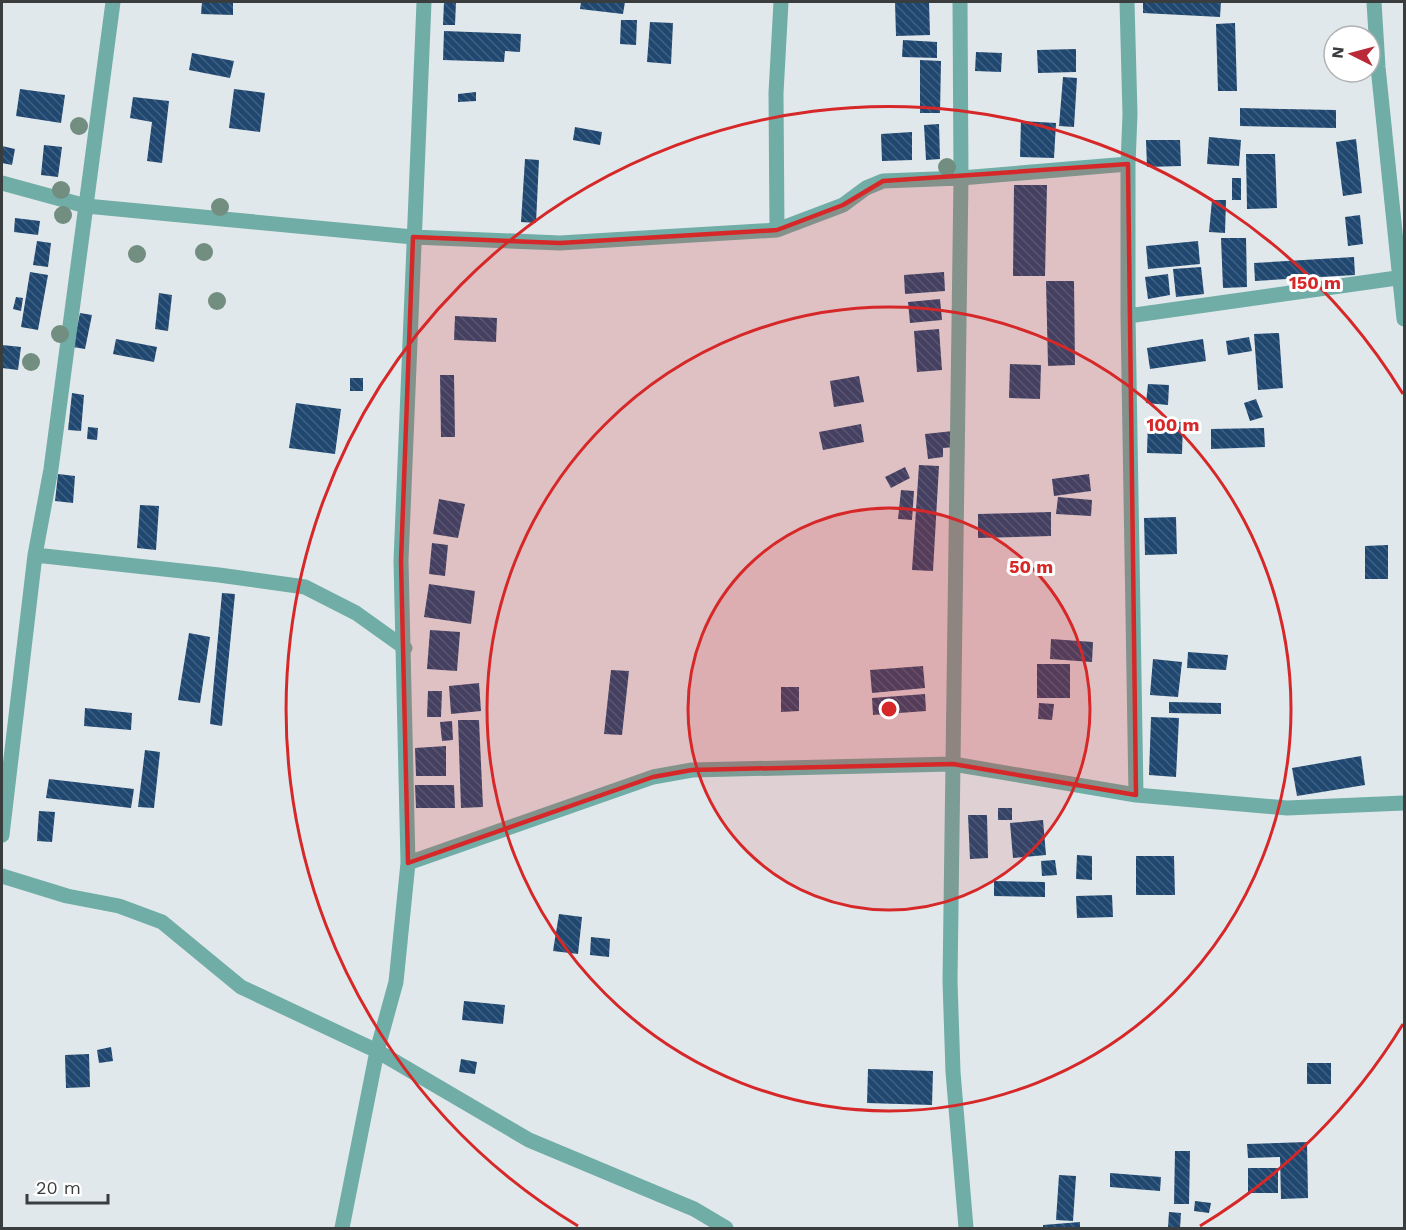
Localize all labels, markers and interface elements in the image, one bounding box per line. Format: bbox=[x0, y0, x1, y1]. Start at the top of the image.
north arrow bbox=[1322, 24, 1382, 84]
text: N bbox=[1328, 46, 1348, 59]
text: 150 m bbox=[1289, 272, 1341, 293]
text: 100 m bbox=[1146, 414, 1200, 435]
text: 50 m bbox=[1009, 556, 1053, 577]
centre of rings bbox=[879, 699, 899, 719]
scale bar bbox=[27, 1167, 108, 1205]
text: 20 m bbox=[36, 1177, 81, 1198]

